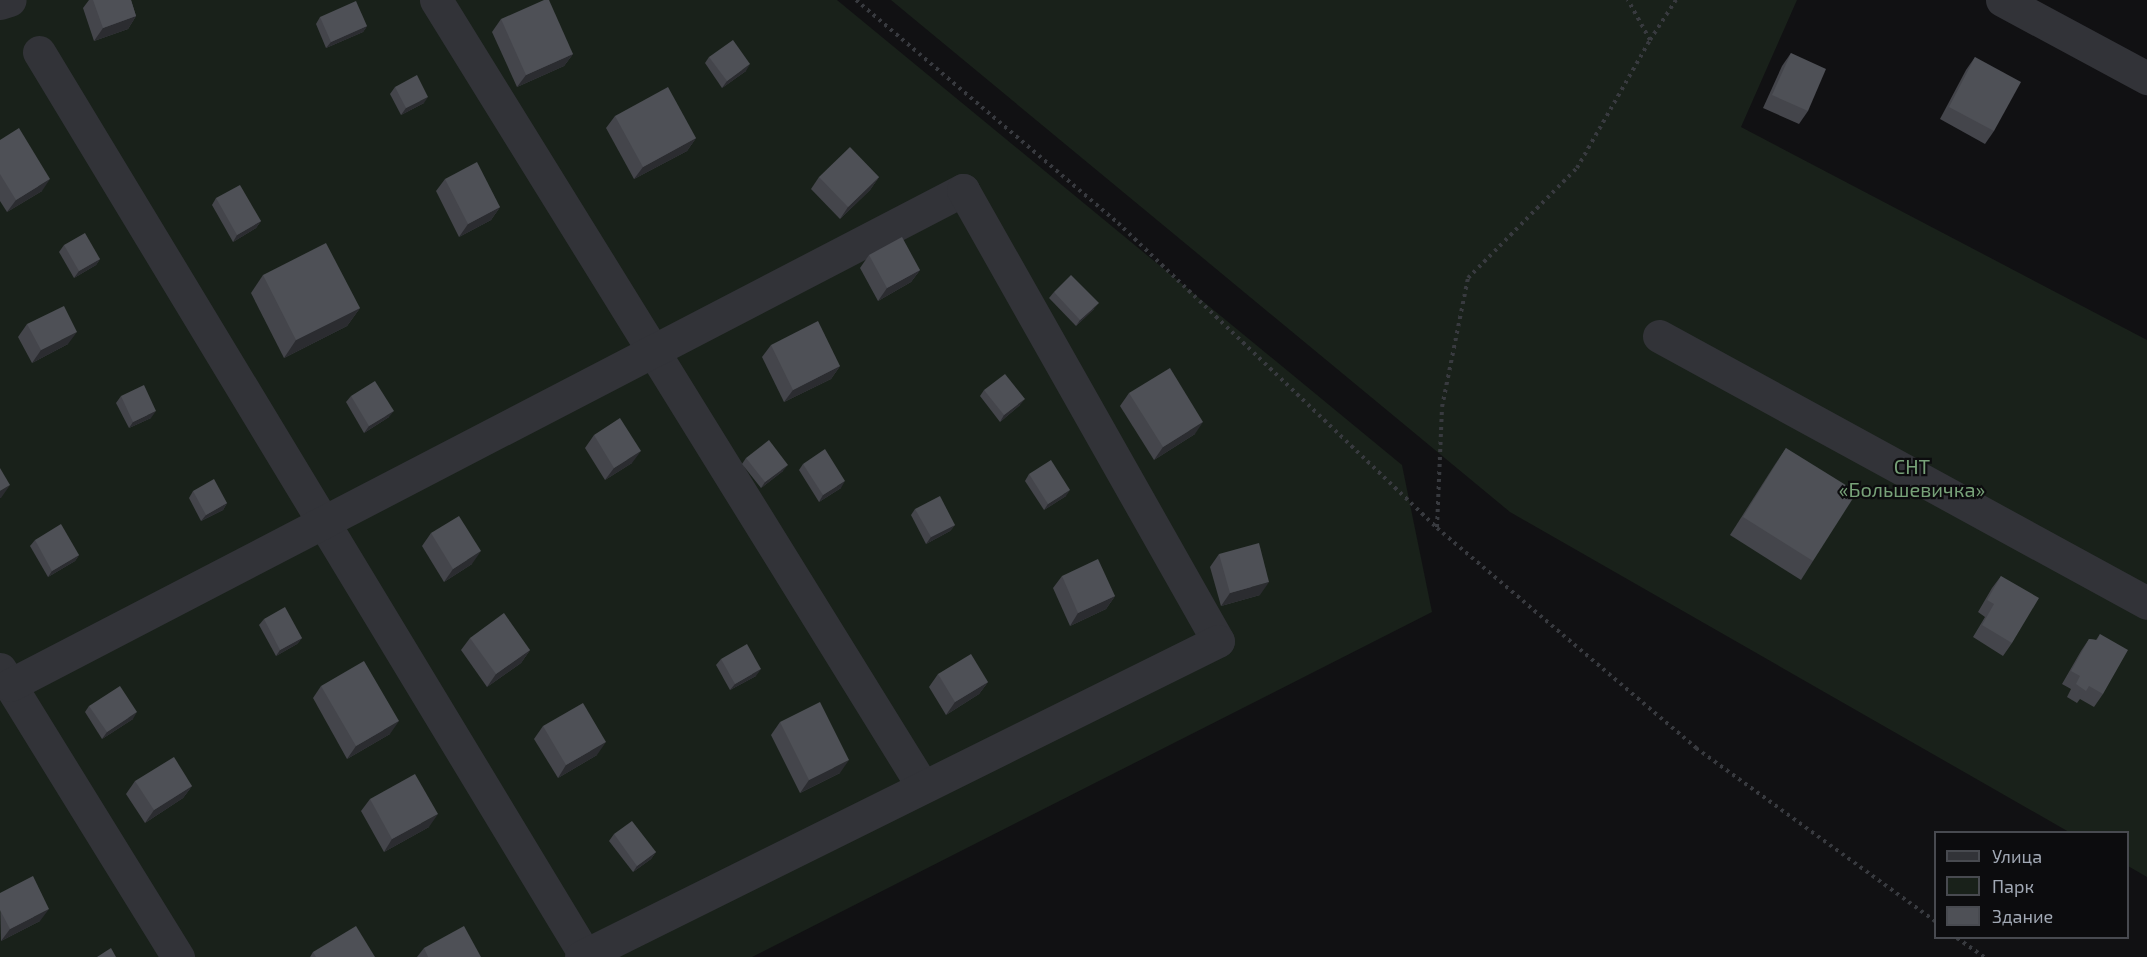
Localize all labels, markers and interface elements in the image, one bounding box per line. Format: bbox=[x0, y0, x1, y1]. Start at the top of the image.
park label: СНТ «Большевичка» bbox=[1839, 454, 1985, 501]
legend bbox=[1934, 831, 2129, 939]
text: Улица bbox=[1992, 845, 2042, 867]
text: Парк bbox=[1992, 875, 2034, 897]
text: Здание bbox=[1992, 905, 2053, 927]

